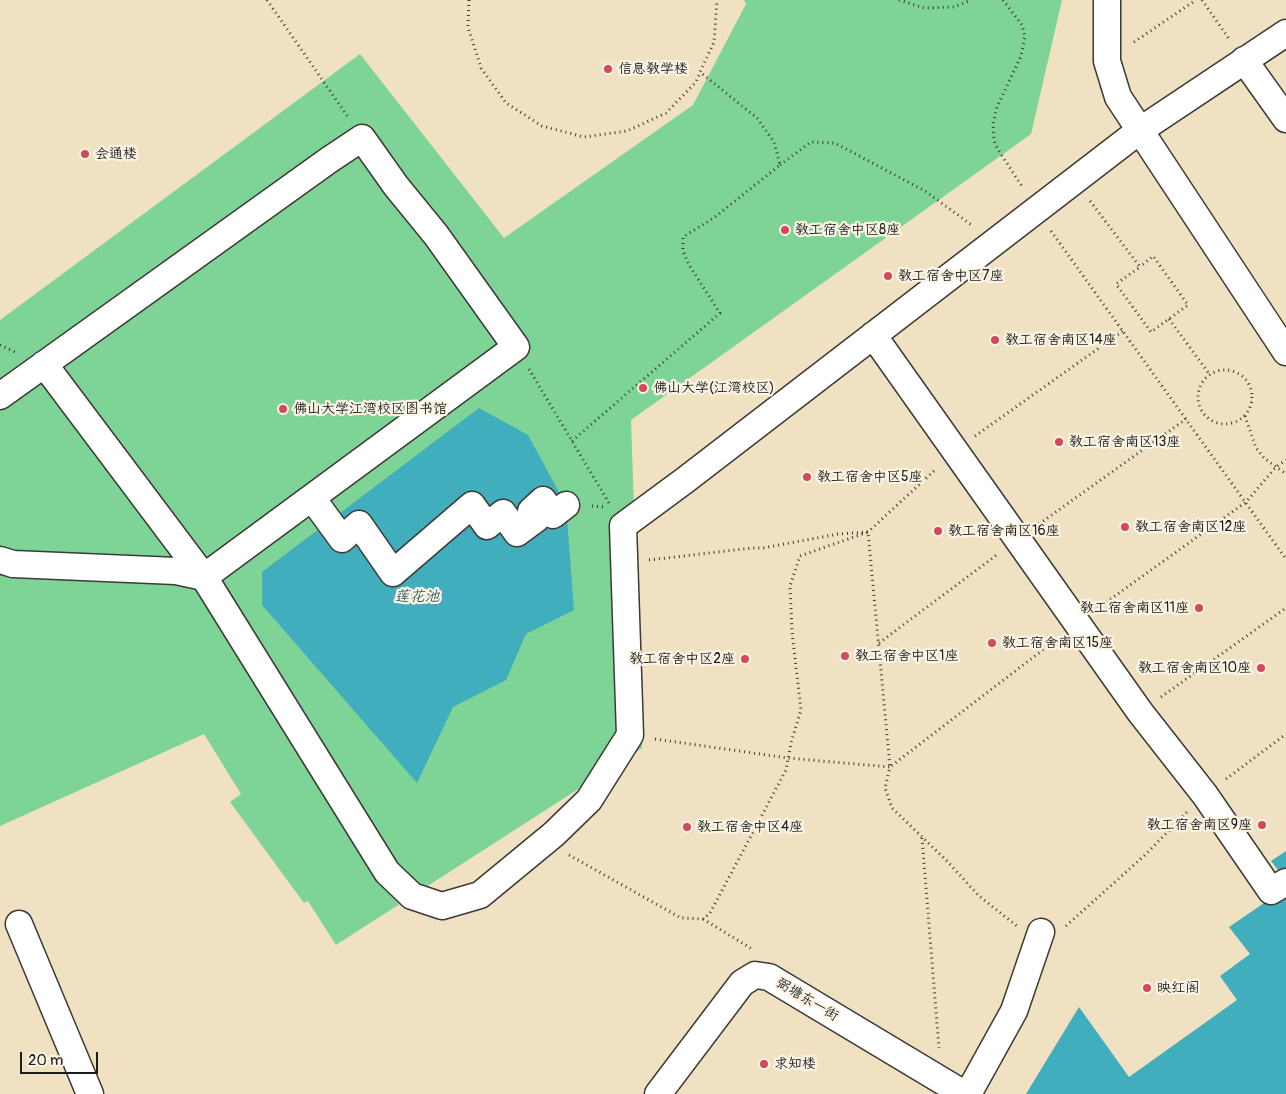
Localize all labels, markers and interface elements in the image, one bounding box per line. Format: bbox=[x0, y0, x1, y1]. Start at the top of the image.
place label: 信息教学楼 bbox=[618, 61, 688, 77]
marker: 信息教学楼 bbox=[602, 63, 614, 75]
place label: 会通楼 bbox=[95, 146, 137, 162]
marker: 会通楼 bbox=[79, 148, 91, 160]
place label: 教工宿舍中区8座 bbox=[795, 222, 900, 238]
marker: 教工宿舍中区8座 bbox=[779, 224, 791, 236]
place label: 教工宿舍中区7座 bbox=[898, 268, 1003, 284]
marker: 教工宿舍中区7座 bbox=[882, 270, 894, 282]
place label: 教工宿舍南区14座 bbox=[1005, 332, 1117, 348]
marker: 教工宿舍南区14座 bbox=[989, 334, 1001, 346]
place label: 佛山大学(江湾校区) bbox=[653, 380, 774, 396]
marker: 佛山大学(江湾校区) bbox=[637, 382, 649, 394]
place label: 佛山大学江湾校区图书馆 bbox=[293, 401, 447, 417]
marker: 佛山大学江湾校区图书馆 bbox=[277, 403, 289, 415]
place label: 教工宿舍南区13座 bbox=[1069, 434, 1180, 450]
marker: 教工宿舍南区13座 bbox=[1053, 436, 1065, 448]
place label: 教工宿舍中区5座 bbox=[817, 469, 923, 485]
marker: 教工宿舍中区5座 bbox=[801, 471, 813, 483]
place label: 教工宿舍南区12座 bbox=[1135, 519, 1246, 535]
marker: 教工宿舍南区12座 bbox=[1119, 521, 1131, 533]
place label: 教工宿舍南区16座 bbox=[948, 523, 1060, 539]
marker: 教工宿舍南区16座 bbox=[932, 525, 944, 537]
water label: 莲花池 bbox=[395, 588, 439, 606]
place label: 教工宿舍南区11座 bbox=[1080, 600, 1189, 616]
marker: 教工宿舍南区11座 bbox=[1193, 602, 1205, 614]
place label: 教工宿舍南区15座 bbox=[1002, 635, 1113, 651]
marker: 教工宿舍南区15座 bbox=[986, 637, 998, 649]
place label: 教工宿舍中区1座 bbox=[855, 648, 958, 664]
marker: 教工宿舍中区1座 bbox=[839, 650, 851, 662]
place label: 教工宿舍中区2座 bbox=[629, 651, 735, 667]
marker: 教工宿舍中区2座 bbox=[739, 653, 751, 665]
place label: 教工宿舍南区10座 bbox=[1138, 660, 1251, 676]
marker: 教工宿舍南区10座 bbox=[1255, 662, 1267, 674]
place label: 教工宿舍南区9座 bbox=[1147, 817, 1252, 833]
place label: 教工宿舍中区4座 bbox=[697, 819, 803, 835]
marker: 教工宿舍南区9座 bbox=[1256, 819, 1268, 831]
marker: 教工宿舍中区4座 bbox=[681, 821, 693, 833]
street label: 弼塘东一街 bbox=[773, 975, 841, 1025]
place label: 映红阁 bbox=[1157, 980, 1199, 996]
marker: 映红阁 bbox=[1141, 982, 1153, 994]
scale bar bbox=[22, 1042, 100, 1074]
text: 20 m bbox=[28, 1051, 63, 1070]
place label: 求知楼 bbox=[774, 1056, 816, 1072]
marker: 求知楼 bbox=[758, 1058, 770, 1070]

